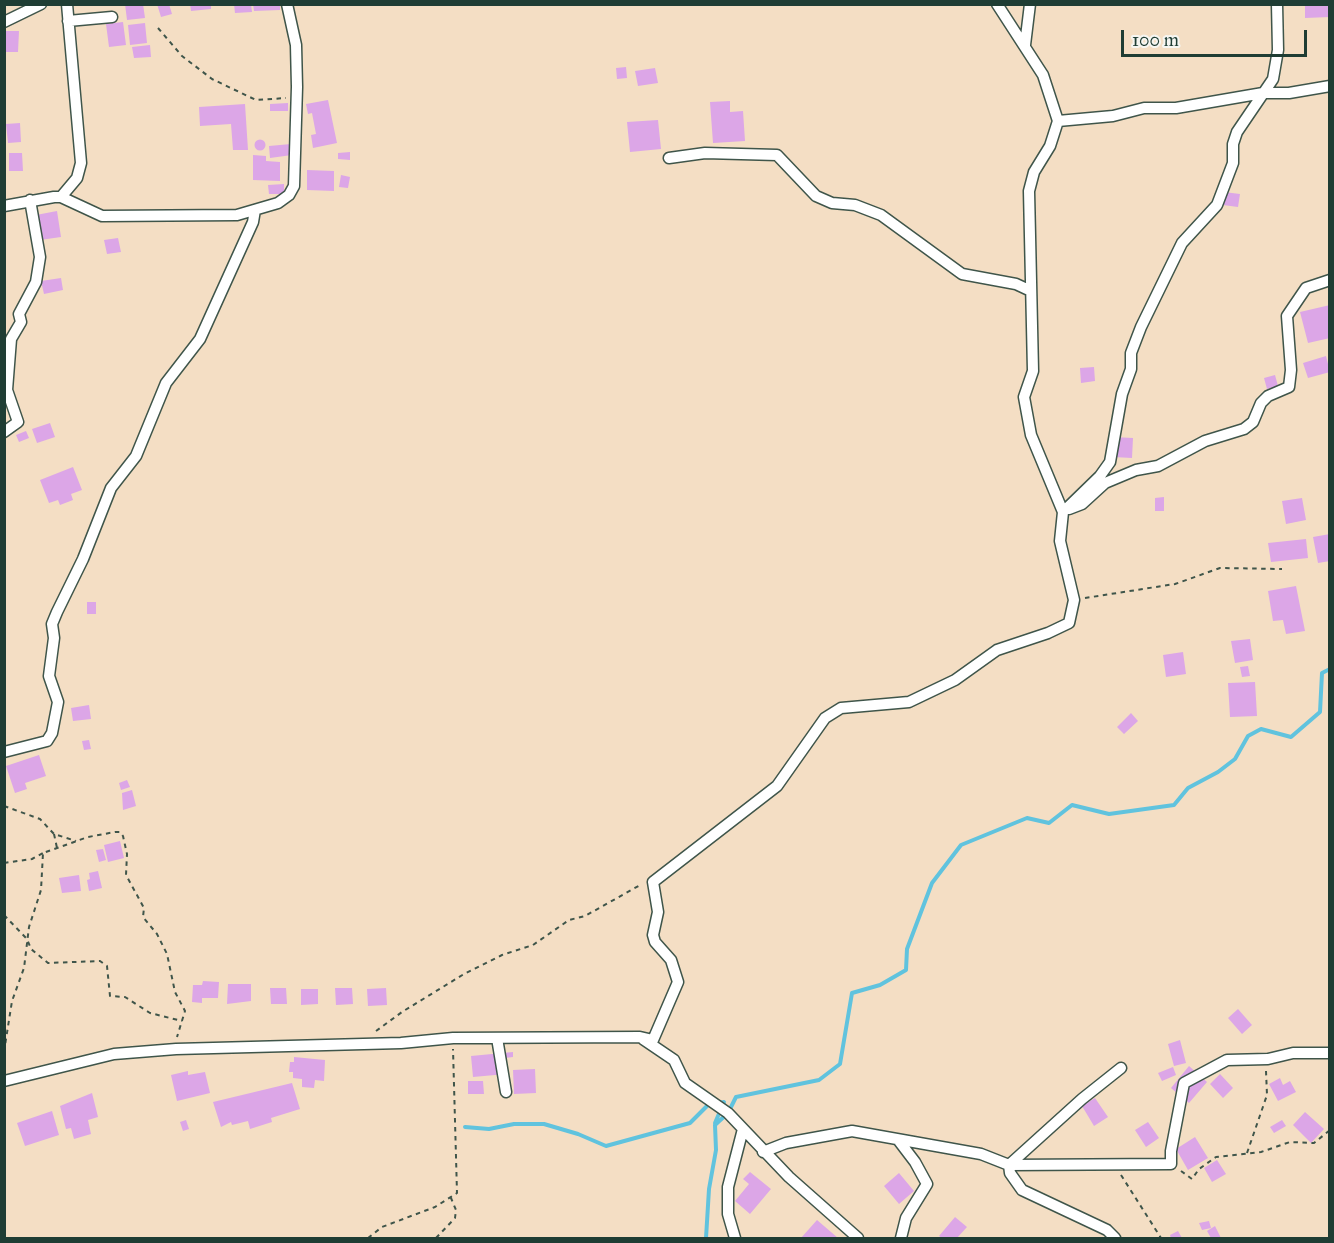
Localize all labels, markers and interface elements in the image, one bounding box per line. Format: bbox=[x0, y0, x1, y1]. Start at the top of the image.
scale bar bbox=[1124, 18, 1310, 56]
text: 100 m bbox=[1132, 29, 1179, 51]

